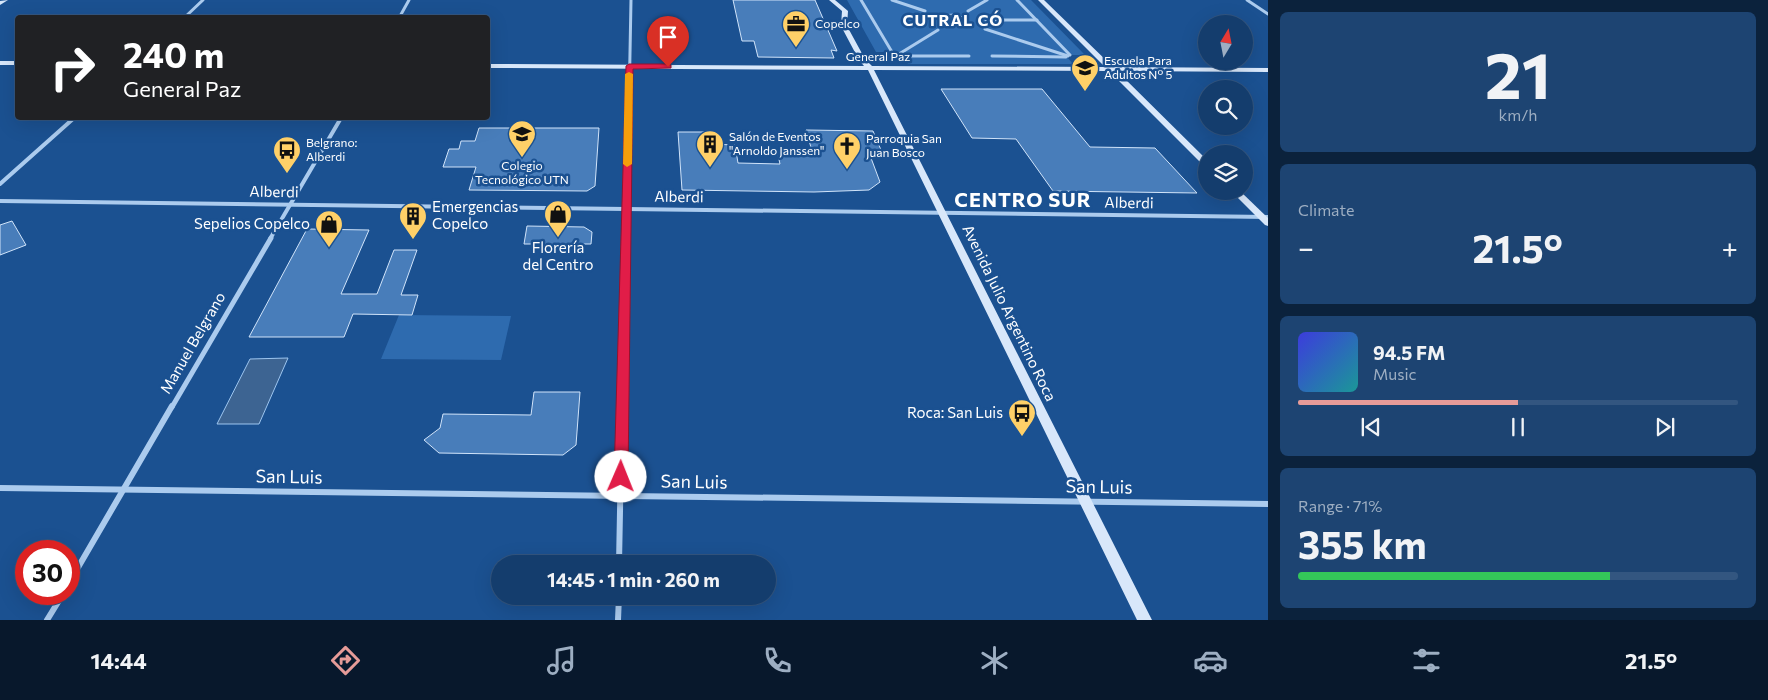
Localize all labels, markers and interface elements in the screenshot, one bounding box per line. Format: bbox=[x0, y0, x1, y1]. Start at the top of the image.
office icon: Copelco bbox=[781, 9, 811, 48]
district label: CUTRAL CÓ bbox=[903, 10, 1003, 29]
north arrow bbox=[1198, 15, 1252, 70]
map controls bbox=[1198, 15, 1253, 200]
pin bbox=[647, 16, 689, 67]
place label: Copelco bbox=[815, 16, 860, 30]
icon: arrive bbox=[654, 23, 682, 51]
text: 240 m bbox=[123, 32, 224, 75]
text: 21 bbox=[1485, 33, 1551, 112]
icon: right bbox=[40, 35, 105, 100]
street label: General Paz bbox=[846, 49, 910, 63]
school or university icon: Escuela Para Adultos N° 5 bbox=[1070, 53, 1100, 92]
place label: Escuela Para Adultos N° 5 bbox=[1104, 53, 1172, 81]
text: General Paz bbox=[123, 75, 241, 102]
button: search bbox=[1198, 80, 1253, 135]
text: km/h bbox=[1499, 105, 1537, 124]
school or university icon: Colegio Tecnológico UTN bbox=[507, 119, 537, 158]
building icon: Salón de Eventos "Arnoldo Janssen" bbox=[695, 129, 725, 168]
place label: Salón de Eventos "Arnoldo Janssen" bbox=[729, 129, 825, 158]
church icon: Parroquia San Juan Bosco bbox=[832, 131, 862, 170]
place label: Parroquia San Juan Bosco bbox=[866, 131, 942, 160]
bus stop icon: Belgrano: Alberdi bbox=[272, 135, 302, 174]
place label: Belgrano: Alberdi bbox=[306, 135, 358, 163]
button: layers bbox=[1198, 145, 1253, 200]
place label: Colegio Tecnológico UTN bbox=[475, 158, 569, 186]
street label: Alberdi bbox=[249, 182, 299, 200]
street label: Alberdi bbox=[654, 187, 704, 205]
district label: CENTRO SUR bbox=[954, 187, 1092, 211]
street label: Alberdi bbox=[1104, 193, 1154, 211]
place label: Emergencias Copelco bbox=[432, 197, 518, 232]
shop icon: Florería del Centro bbox=[543, 199, 573, 238]
text: Climate bbox=[1298, 200, 1354, 219]
building icon: Emergencias Copelco bbox=[398, 201, 428, 240]
shop icon: Sepelios Copelco bbox=[314, 209, 344, 248]
place label: Sepelios Copelco bbox=[194, 214, 310, 232]
street label: Avenida Julio Argentino Roca bbox=[959, 221, 1061, 404]
text: 21.5° bbox=[1473, 224, 1563, 271]
text: − bbox=[1298, 230, 1314, 264]
text: + bbox=[1722, 230, 1738, 264]
place label: Florería del Centro bbox=[523, 238, 593, 273]
street label: Manuel Belgrano bbox=[156, 288, 229, 397]
text: 94.5 FM bbox=[1373, 341, 1445, 364]
text: Music bbox=[1373, 364, 1417, 383]
bus stop icon: Roca: San Luis bbox=[1007, 398, 1037, 437]
place label: Roca: San Luis bbox=[907, 403, 1003, 421]
icon: previous bbox=[1357, 413, 1385, 441]
icon: pause bbox=[1504, 413, 1532, 441]
icon: next bbox=[1651, 413, 1679, 441]
position arrow bbox=[594, 450, 646, 502]
street label: San Luis bbox=[255, 464, 323, 488]
street label: San Luis bbox=[660, 469, 728, 493]
street label: San Luis bbox=[1065, 474, 1133, 498]
text: Range · 71% bbox=[1298, 496, 1382, 515]
text: 355 km bbox=[1298, 520, 1427, 567]
speed limit sign: 30 bbox=[15, 540, 80, 605]
text: 14:45 · 1 min · 260 m bbox=[547, 568, 720, 591]
icon: directions bbox=[328, 643, 363, 678]
icon: music bbox=[544, 643, 579, 678]
icon: phone bbox=[760, 643, 795, 678]
icon: climate bbox=[977, 643, 1012, 678]
icon: car bbox=[1193, 643, 1228, 678]
icon: filters bbox=[1409, 643, 1444, 678]
text: 14:44 bbox=[91, 647, 147, 674]
text: 21.5° bbox=[1625, 647, 1677, 674]

